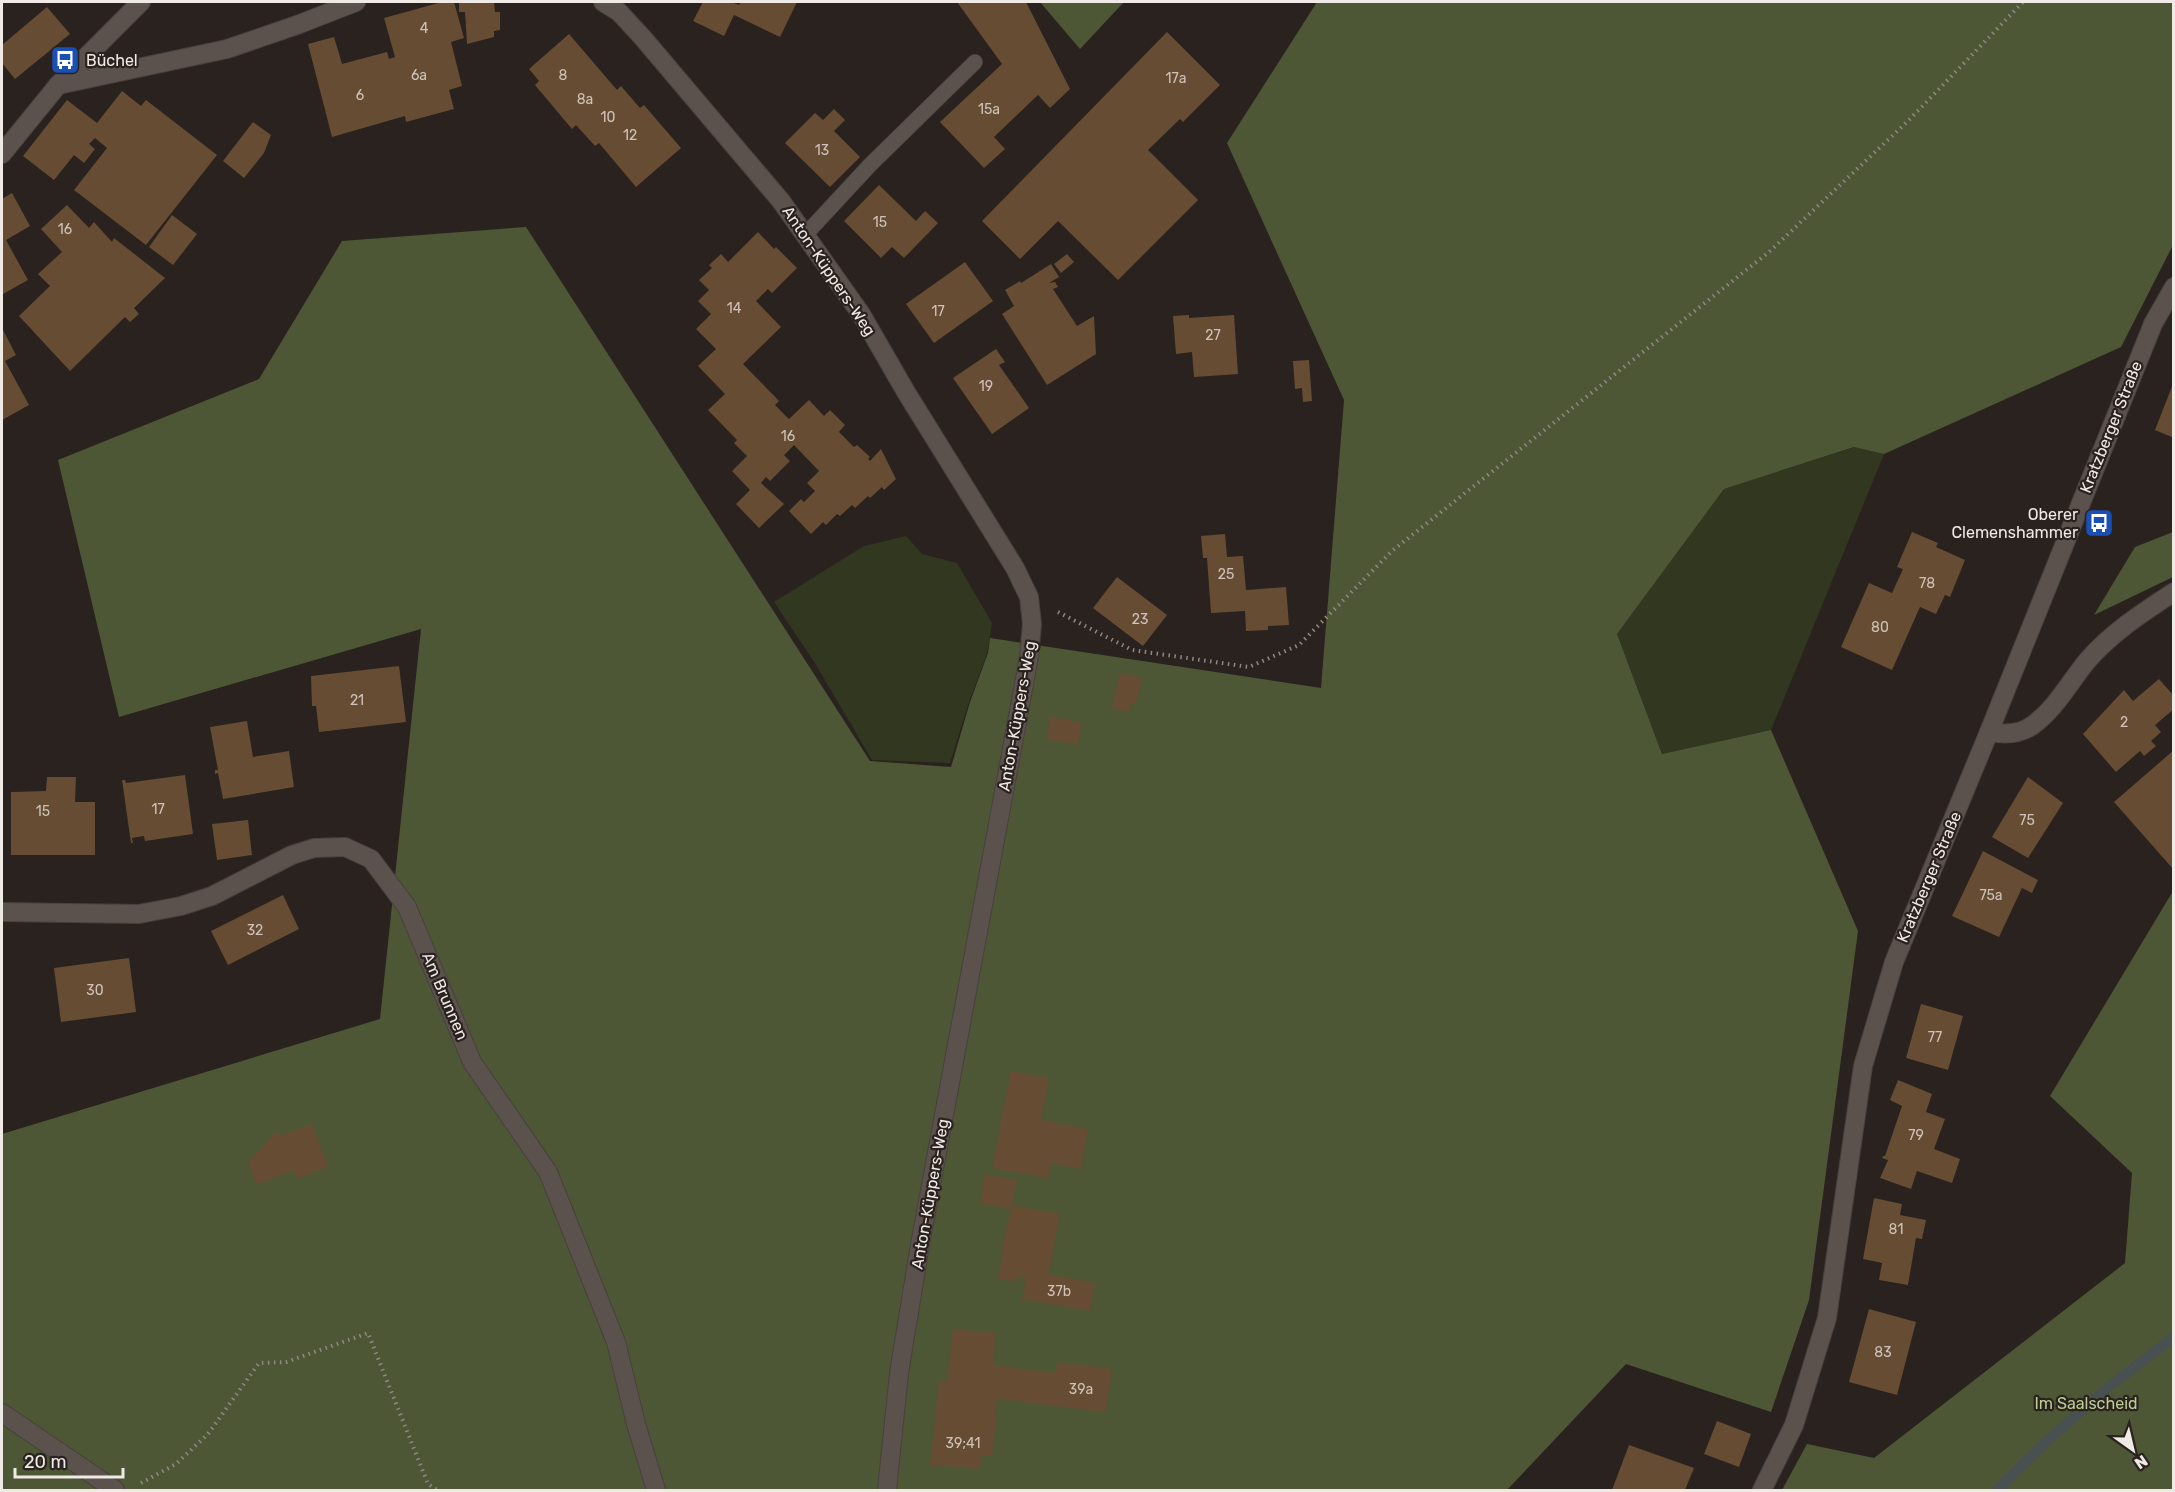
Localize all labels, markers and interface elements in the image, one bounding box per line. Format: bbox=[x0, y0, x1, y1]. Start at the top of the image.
house number: 4 bbox=[420, 20, 429, 37]
bus stop icon: Büchel bbox=[49, 44, 81, 76]
place label: Büchel bbox=[86, 51, 138, 70]
house number: 6a bbox=[411, 67, 427, 84]
house number: 8 bbox=[559, 67, 568, 84]
house number: 17a bbox=[1166, 70, 1186, 87]
house number: 6 bbox=[356, 87, 364, 104]
house number: 8a bbox=[577, 91, 593, 108]
house number: 15a bbox=[978, 101, 1000, 118]
house number: 10 bbox=[601, 109, 616, 126]
house number: 12 bbox=[623, 127, 637, 144]
house number: 13 bbox=[815, 142, 829, 159]
street label: Anton-Küppers-Weg bbox=[778, 202, 880, 340]
house number: 15 bbox=[873, 214, 887, 231]
house number: 16 bbox=[58, 221, 72, 238]
house number: 14 bbox=[727, 300, 742, 317]
house number: 17 bbox=[931, 303, 945, 320]
house number: 27 bbox=[1205, 327, 1221, 344]
street label: Kratzberger Straße bbox=[2076, 358, 2146, 496]
house number: 19 bbox=[979, 378, 993, 395]
house number: 16 bbox=[781, 428, 795, 445]
place label: Oberer Clemenshammer bbox=[1951, 505, 2078, 542]
bus stop icon: Oberer Clemenshammer bbox=[2083, 507, 2115, 539]
house number: 25 bbox=[1218, 566, 1234, 583]
house number: 78 bbox=[1919, 575, 1935, 592]
house number: 23 bbox=[1132, 611, 1148, 628]
house number: 80 bbox=[1871, 619, 1889, 636]
street label: Anton-Küppers-Weg bbox=[994, 639, 1040, 793]
house number: 21 bbox=[350, 692, 364, 709]
house number: 2 bbox=[2120, 714, 2128, 731]
house number: 17 bbox=[151, 801, 165, 818]
house number: 15 bbox=[36, 803, 50, 820]
street label: Kratzberger Straße bbox=[1893, 809, 1965, 945]
house number: 75 bbox=[2019, 812, 2035, 829]
house number: 75a bbox=[1979, 887, 2003, 904]
house number: 32 bbox=[247, 922, 263, 939]
street label: Am Brunnen bbox=[418, 949, 472, 1043]
house number: 30 bbox=[86, 982, 104, 999]
house number: 77 bbox=[1928, 1029, 1942, 1046]
street label: Anton-Küppers-Weg bbox=[907, 1117, 953, 1271]
house number: 79 bbox=[1908, 1127, 1924, 1144]
house number: 81 bbox=[1889, 1221, 1903, 1238]
house number: 37b bbox=[1047, 1283, 1071, 1300]
house number: 83 bbox=[1874, 1344, 1892, 1361]
house number: 39a bbox=[1069, 1381, 1093, 1398]
park label: Im Saalscheid bbox=[2034, 1394, 2138, 1413]
north arrow bbox=[2103, 1420, 2163, 1480]
house number: 39;41 bbox=[946, 1435, 980, 1452]
scale bar bbox=[15, 1441, 123, 1479]
text: 20 m bbox=[24, 1451, 66, 1473]
text: N bbox=[2131, 1451, 2151, 1473]

